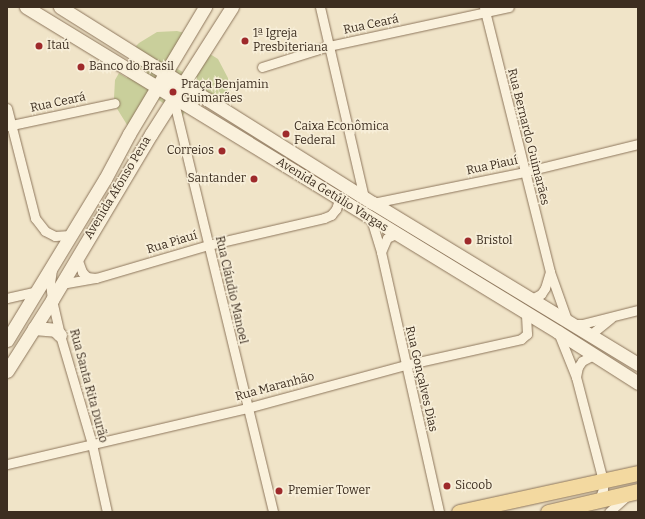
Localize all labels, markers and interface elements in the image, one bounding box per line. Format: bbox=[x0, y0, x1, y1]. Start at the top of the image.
street label: Rua Ceará bbox=[342, 12, 400, 38]
place label: 1ª Igreja Presbiteriana bbox=[253, 27, 328, 55]
marker: 1ª Igreja Presbiteriana bbox=[240, 36, 250, 46]
place label: Itaú bbox=[47, 39, 69, 53]
marker: Itaú bbox=[34, 41, 44, 51]
place label: Banco do Brasil bbox=[89, 60, 174, 74]
marker: Banco do Brasil bbox=[76, 62, 86, 72]
street label: Rua Bernardo Guimarães bbox=[504, 67, 552, 207]
place label: Praça Benjamin Guimarães bbox=[181, 78, 269, 106]
marker: Praça Benjamin Guimarães bbox=[168, 87, 178, 97]
street label: Rua Ceará bbox=[29, 90, 87, 116]
place label: Caixa Econômica Federal bbox=[294, 120, 389, 148]
marker: Caixa Econômica Federal bbox=[281, 129, 291, 139]
street label: Avenida Afonso Pena bbox=[82, 134, 154, 242]
place label: Correios bbox=[167, 144, 214, 158]
marker: Correios bbox=[217, 146, 227, 156]
street label: Rua Piauí bbox=[465, 154, 519, 178]
street label: Avenida Getúlio Vargas bbox=[273, 155, 391, 235]
place label: Santander bbox=[188, 172, 246, 186]
marker: Santander bbox=[249, 174, 259, 184]
street label: Rua Piauí bbox=[145, 228, 199, 258]
place label: Bristol bbox=[476, 234, 512, 248]
street label: Rua Cláudio Manoel bbox=[212, 235, 250, 345]
marker: Bristol bbox=[463, 236, 473, 246]
street label: Rua Gonçalves Dias bbox=[402, 325, 440, 433]
street label: Rua Santa Rita Durão bbox=[66, 328, 110, 444]
street label: Rua Maranhão bbox=[234, 370, 316, 404]
place label: Sicoob bbox=[455, 479, 492, 493]
marker: Sicoob bbox=[442, 481, 452, 491]
place label: Premier Tower bbox=[288, 484, 370, 498]
marker: Premier Tower bbox=[273, 485, 285, 497]

